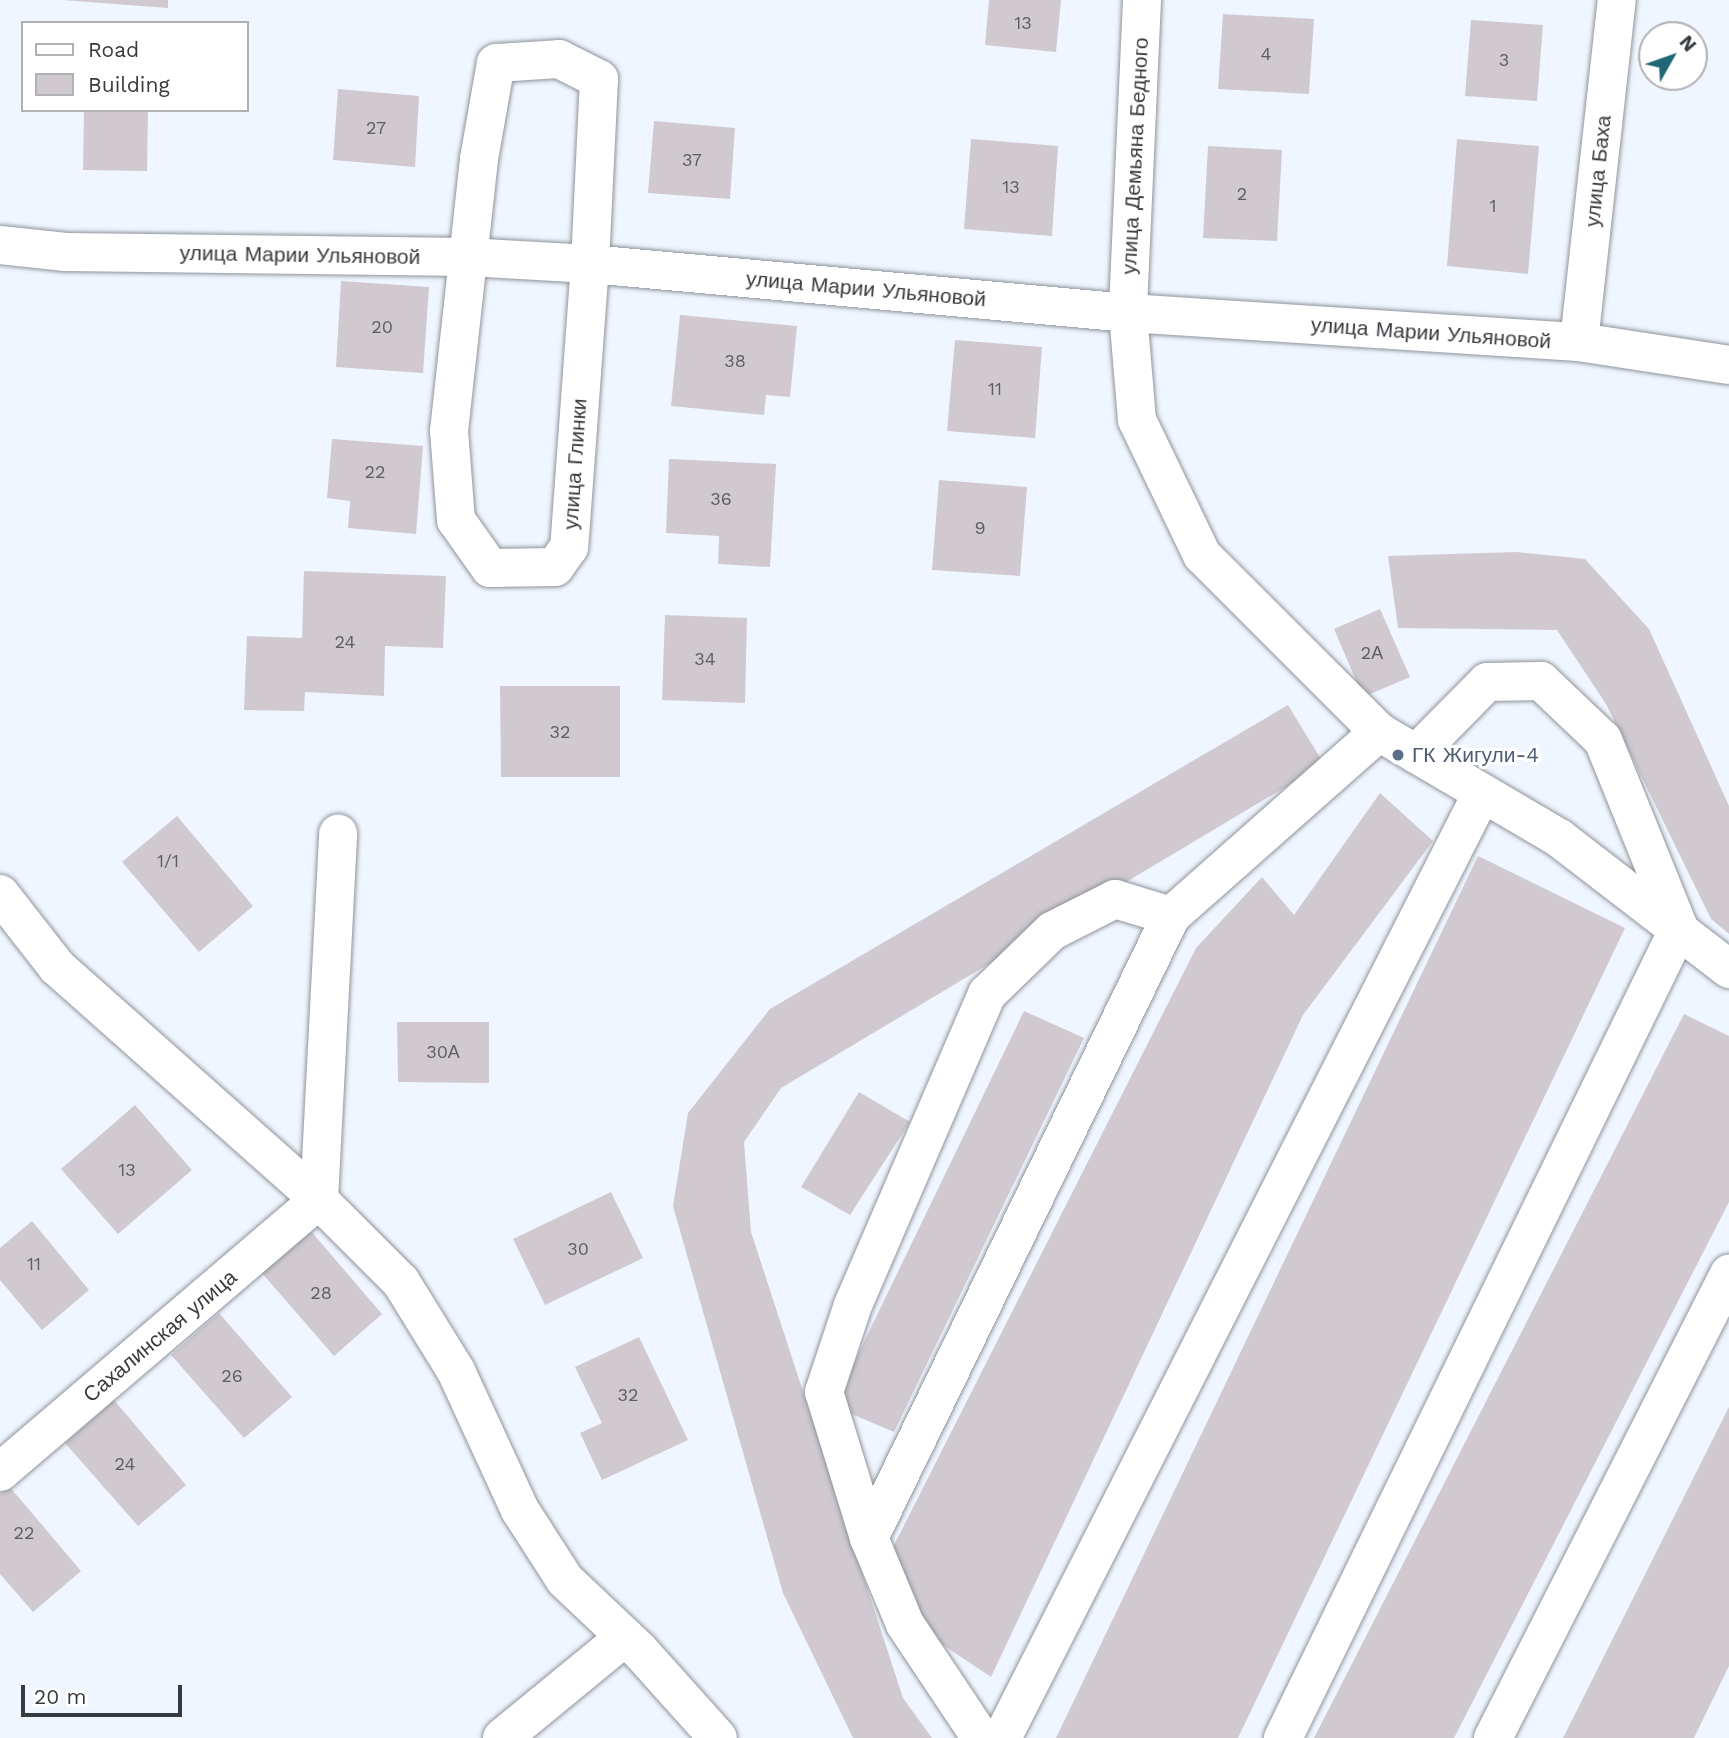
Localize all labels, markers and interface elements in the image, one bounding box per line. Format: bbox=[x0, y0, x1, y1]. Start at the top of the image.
house number: 13 bbox=[1014, 12, 1032, 34]
legend bbox=[21, 21, 248, 112]
north arrow bbox=[1638, 21, 1708, 91]
text: N bbox=[1675, 31, 1701, 56]
text: Road bbox=[88, 37, 139, 62]
street label: улица Демьяна Бедного bbox=[1116, 37, 1154, 275]
house number: 4 bbox=[1261, 43, 1271, 65]
house number: 3 bbox=[1499, 49, 1509, 71]
text: Building bbox=[88, 72, 170, 97]
street label: улица Баха bbox=[1580, 114, 1616, 228]
house number: 27 bbox=[366, 117, 386, 139]
house number: 37 bbox=[682, 149, 702, 171]
house number: 13 bbox=[1002, 176, 1020, 198]
house number: 2 bbox=[1237, 183, 1247, 205]
house number: 1 bbox=[1489, 195, 1497, 217]
street label: улица Марии Ульяновой bbox=[179, 240, 421, 270]
street label: улица Марии Ульяновой bbox=[745, 266, 987, 312]
street label: улица Марии Ульяновой bbox=[1310, 312, 1552, 354]
house number: 20 bbox=[371, 316, 393, 338]
house number: 38 bbox=[724, 350, 746, 372]
house number: 11 bbox=[988, 378, 1002, 400]
street label: улица Глинки bbox=[558, 397, 592, 531]
house number: 22 bbox=[365, 461, 385, 483]
house number: 36 bbox=[710, 488, 732, 510]
house number: 9 bbox=[974, 517, 986, 539]
house number: 24 bbox=[335, 631, 355, 653]
house number: 2А bbox=[1361, 642, 1383, 664]
house number: 34 bbox=[694, 648, 716, 670]
house number: 32 bbox=[550, 721, 570, 743]
place label: ГК Жигули-4 bbox=[1412, 742, 1539, 768]
marker: ГК Жигули-4 bbox=[1390, 747, 1406, 763]
house number: 1/1 bbox=[157, 850, 179, 872]
house number: 30А bbox=[426, 1041, 460, 1063]
house number: 13 bbox=[118, 1159, 136, 1181]
house number: 30 bbox=[567, 1238, 589, 1260]
house number: 11 bbox=[27, 1253, 41, 1275]
street label: Сахалинская улица bbox=[78, 1264, 242, 1408]
house number: 28 bbox=[310, 1282, 332, 1304]
house number: 26 bbox=[221, 1365, 243, 1387]
house number: 32 bbox=[618, 1384, 638, 1406]
house number: 24 bbox=[115, 1453, 135, 1475]
house number: 22 bbox=[14, 1522, 34, 1544]
scale bar bbox=[24, 1672, 186, 1716]
text: 20 m bbox=[34, 1684, 86, 1709]

